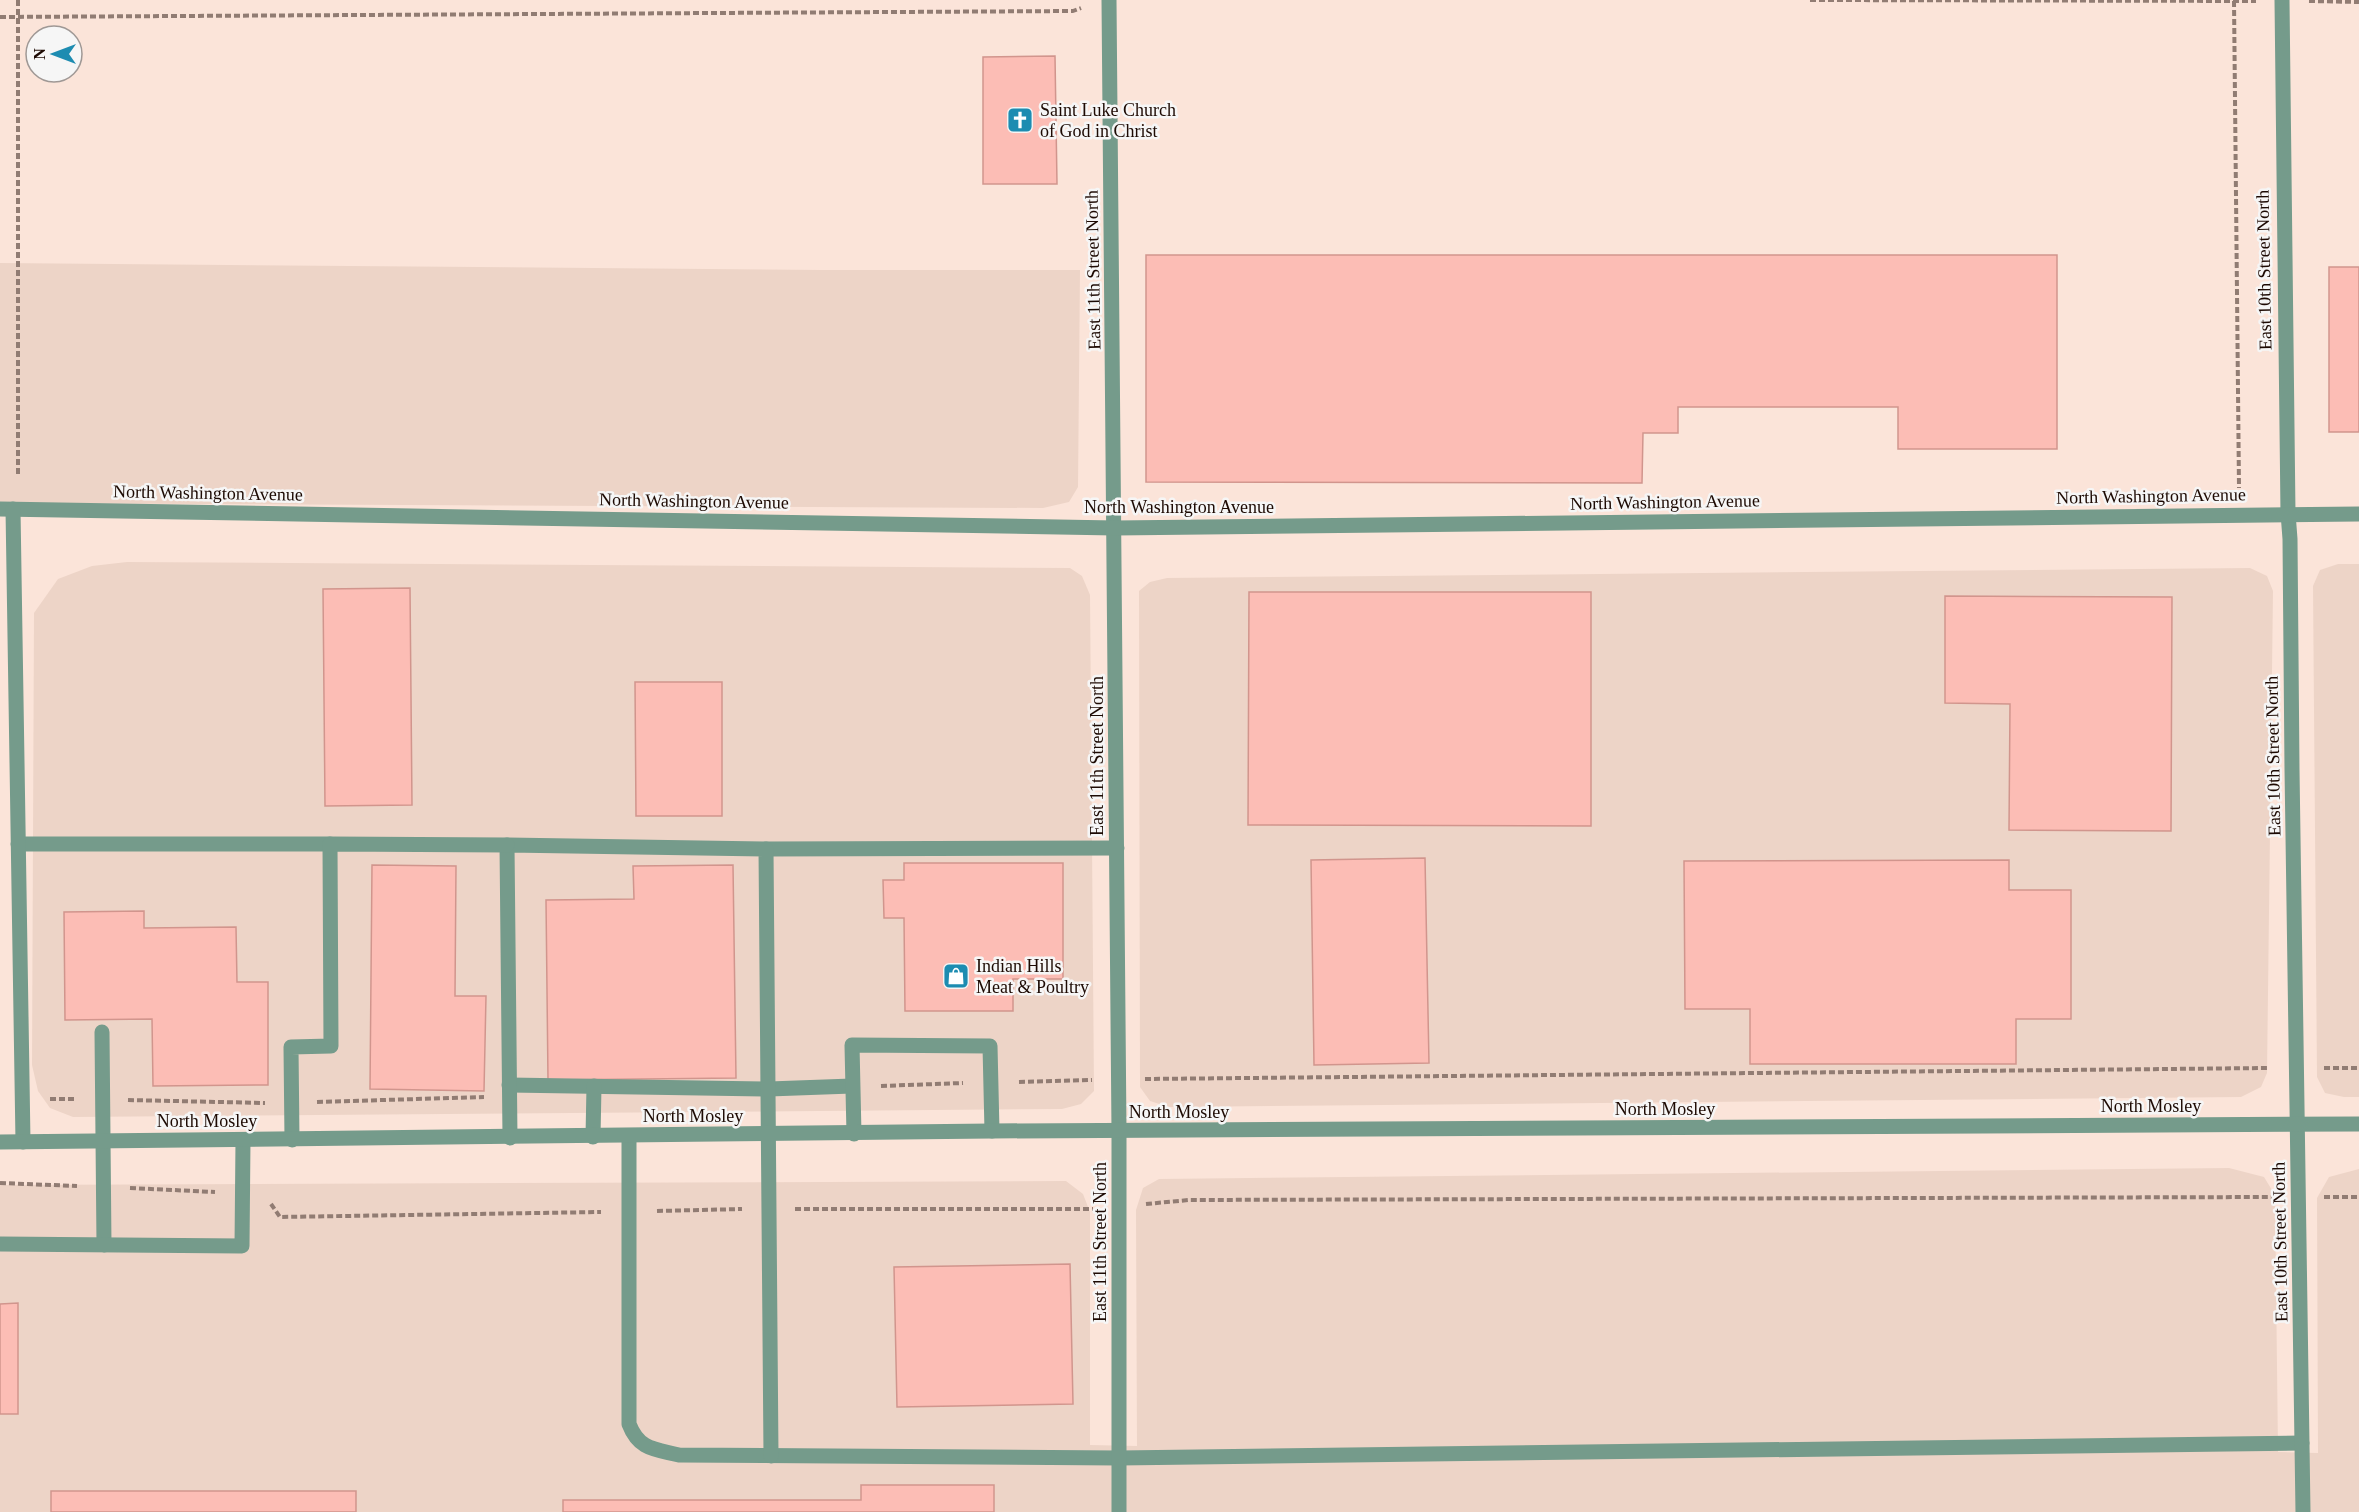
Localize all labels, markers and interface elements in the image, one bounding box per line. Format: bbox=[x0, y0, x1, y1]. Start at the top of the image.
north arrow bbox=[24, 24, 84, 84]
text: N bbox=[31, 48, 48, 60]
place label: Saint Luke Church of God in Christ bbox=[1040, 100, 1176, 141]
church icon: Saint Luke Church of God in Christ bbox=[1005, 105, 1035, 135]
street label: East 11th Street North bbox=[1082, 190, 1104, 350]
street label: East 10th Street North bbox=[2253, 190, 2275, 350]
street label: North Washington Avenue bbox=[113, 481, 303, 505]
street label: North Washington Avenue bbox=[2056, 484, 2246, 508]
street label: North Washington Avenue bbox=[599, 489, 789, 513]
street label: North Washington Avenue bbox=[1570, 490, 1760, 514]
street label: North Washington Avenue bbox=[1084, 497, 1274, 517]
street label: East 11th Street North bbox=[1087, 676, 1107, 836]
street label: East 10th Street North bbox=[2262, 676, 2284, 836]
place label: Indian Hills Meat & Poultry bbox=[976, 956, 1089, 997]
shop icon: Indian Hills Meat & Poultry bbox=[941, 961, 971, 991]
street label: North Mosley bbox=[2101, 1096, 2201, 1116]
street label: North Mosley bbox=[1615, 1099, 1715, 1119]
street label: North Mosley bbox=[1129, 1102, 1229, 1122]
street label: North Mosley bbox=[643, 1106, 743, 1126]
street label: North Mosley bbox=[157, 1111, 257, 1131]
street label: East 11th Street North bbox=[1090, 1162, 1110, 1322]
street label: East 10th Street North bbox=[2269, 1162, 2291, 1322]

